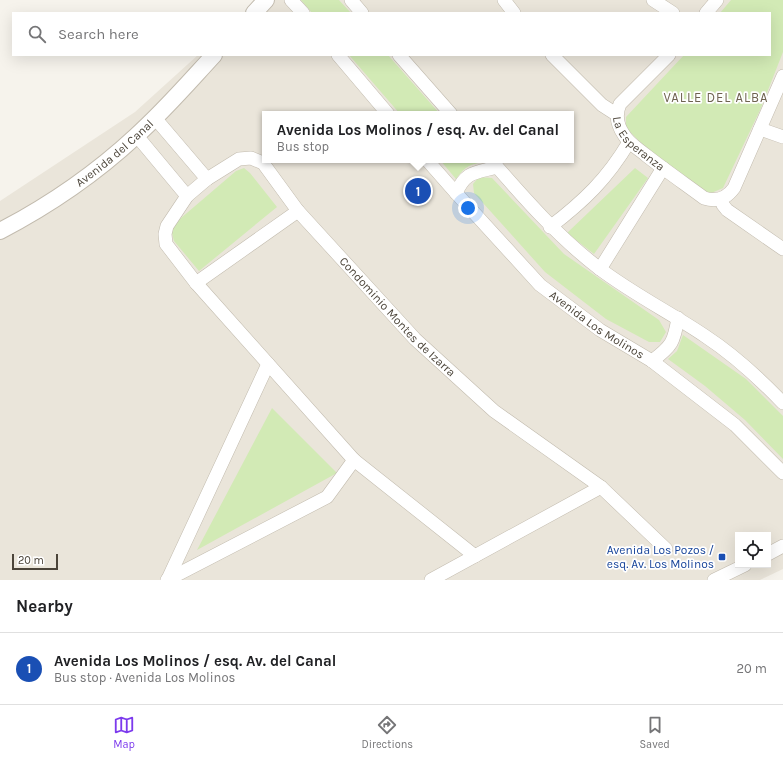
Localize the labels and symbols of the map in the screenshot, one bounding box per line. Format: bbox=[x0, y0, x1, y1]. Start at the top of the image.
district label: VALLE DEL ALBA bbox=[663, 90, 769, 105]
street label: La Esperanza bbox=[610, 116, 667, 174]
street label: Avenida del Canal bbox=[73, 117, 156, 190]
pin: 1 bbox=[405, 176, 431, 206]
your location bbox=[458, 198, 478, 218]
street label: Condominio Montes de Izarra bbox=[337, 254, 458, 379]
street label: Avenida Los Molinos bbox=[547, 288, 647, 362]
place label: Avenida Los Pozos / esq. Av. Los Molinos bbox=[607, 543, 714, 571]
scale bar bbox=[12, 552, 58, 571]
marker: Avenida Los Pozos / esq. Av. Los Molinos bbox=[717, 552, 727, 562]

